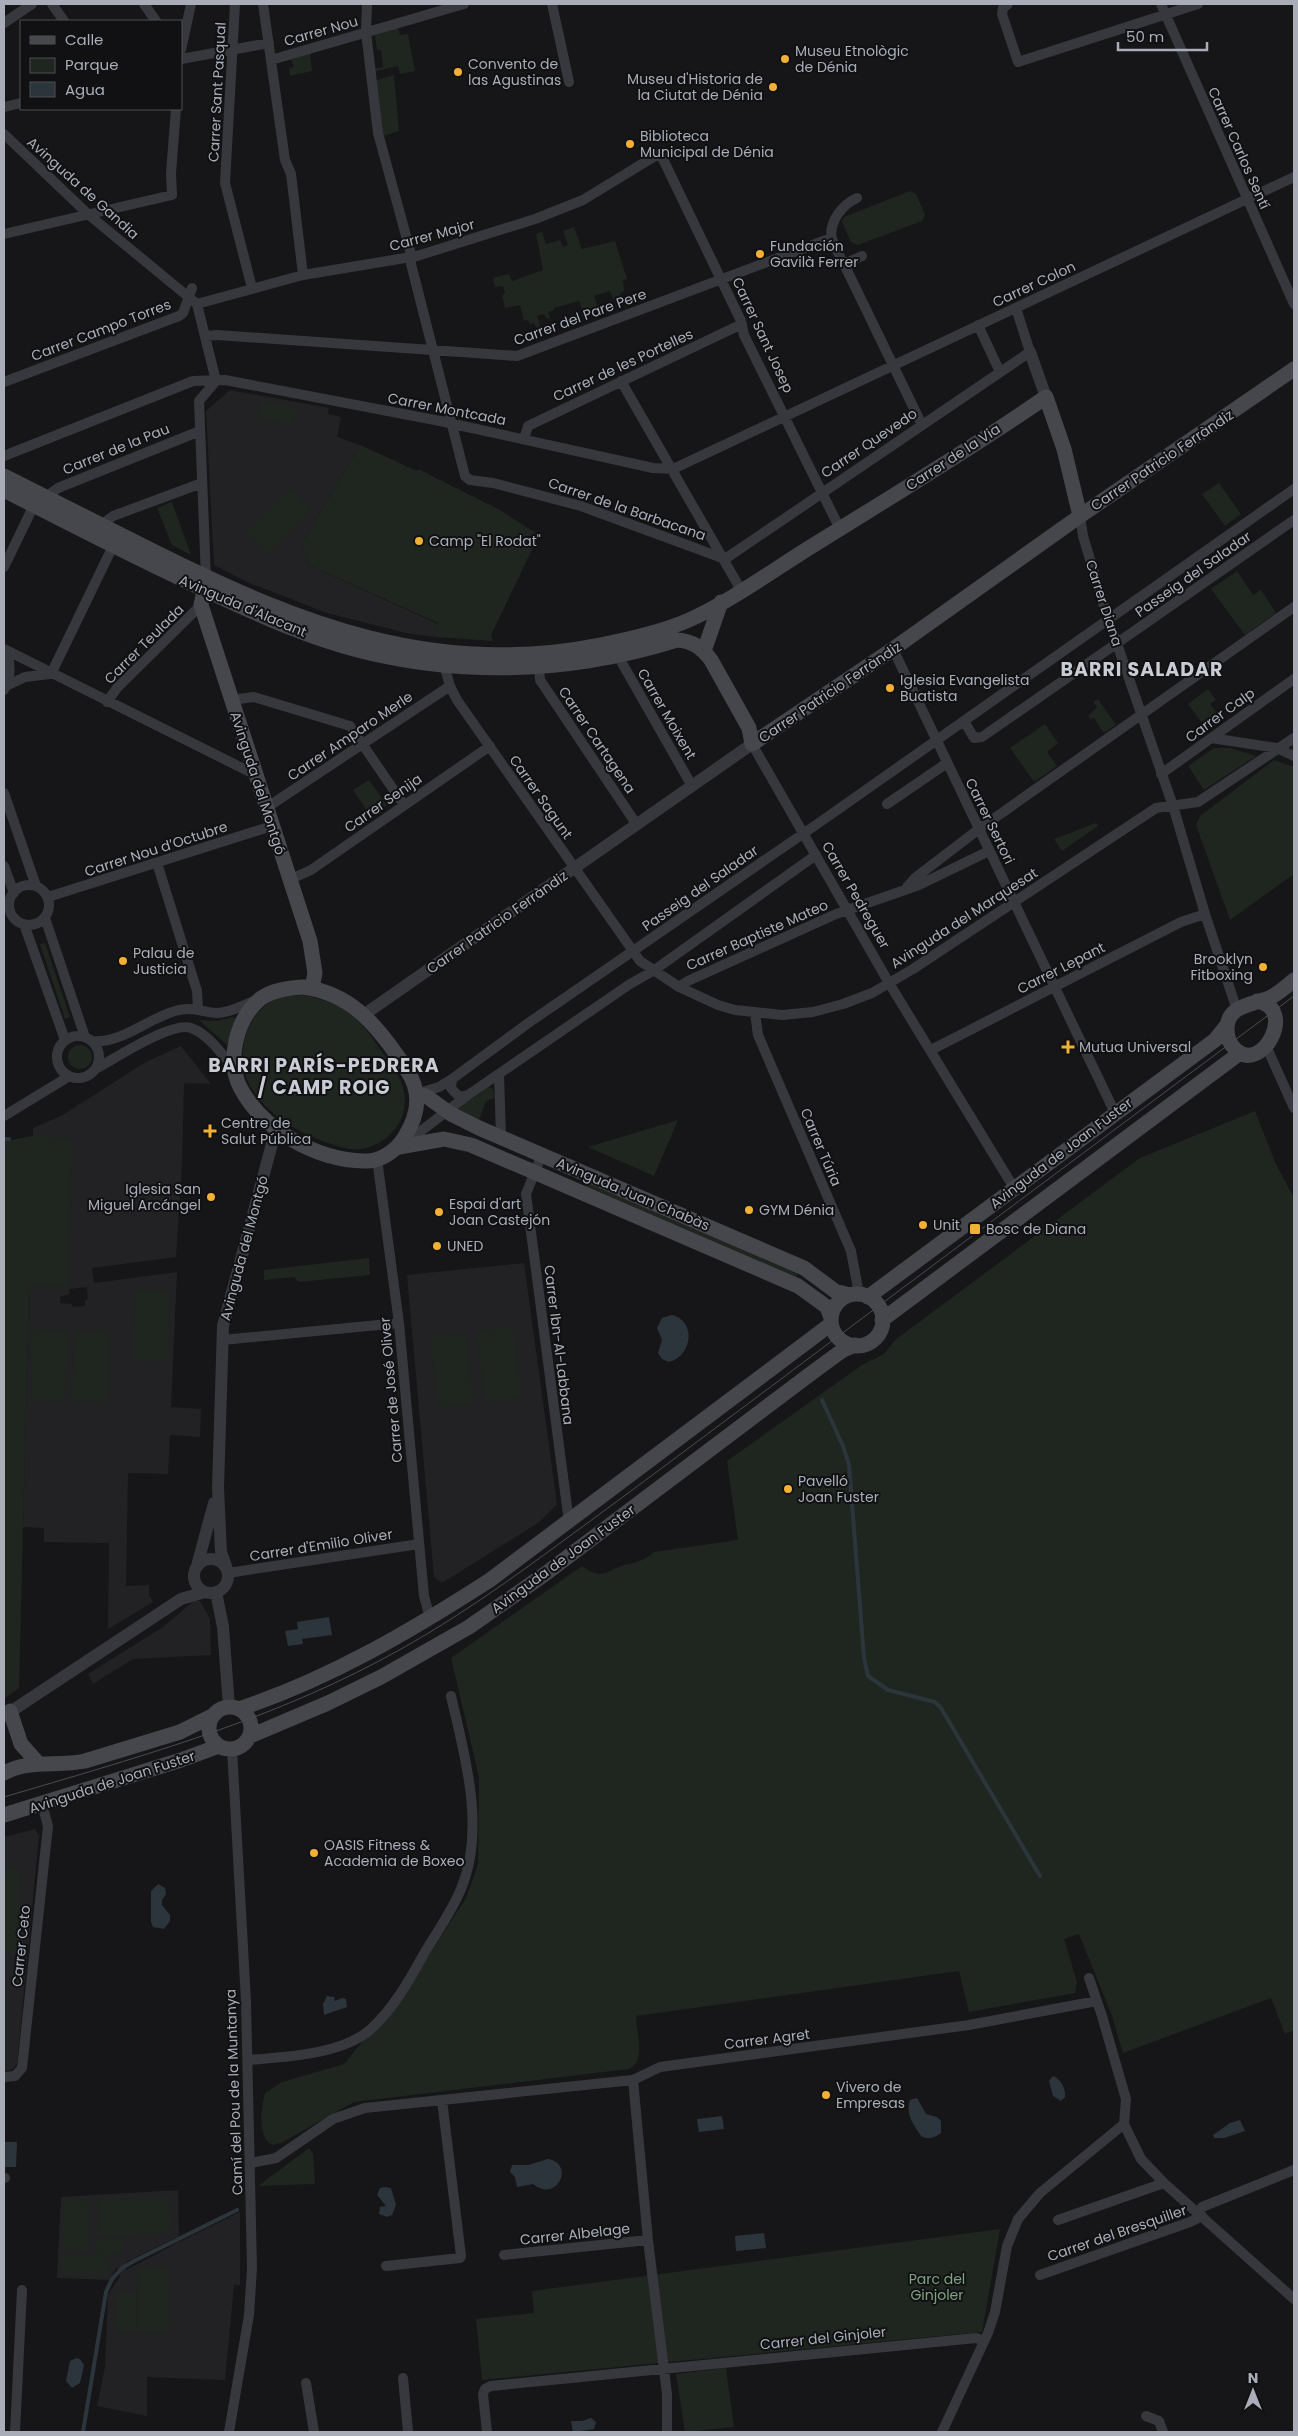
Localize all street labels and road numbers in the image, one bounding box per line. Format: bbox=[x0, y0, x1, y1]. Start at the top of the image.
street label: Carrer Nou bbox=[282, 11, 360, 51]
street label: Carrer Sant Pasqual bbox=[203, 22, 231, 162]
street label: Carrer Carlos Sentí bbox=[1203, 84, 1275, 213]
street label: Avinguda de Gandia bbox=[23, 132, 143, 244]
street label: Carrer Major bbox=[387, 214, 477, 256]
street label: Carrer Colon bbox=[989, 256, 1079, 312]
street label: Carrer Sant Josep bbox=[727, 274, 799, 396]
street label: Carrer del Pare Pere bbox=[511, 284, 649, 350]
street label: Carrer Campo Torres bbox=[28, 294, 174, 366]
street label: Carrer de les Portelles bbox=[550, 324, 696, 406]
street label: Carrer Montcada bbox=[386, 388, 508, 430]
street label: Carrer Quevedo bbox=[817, 403, 921, 483]
street label: Carrer Patricio Ferràndiz bbox=[1087, 405, 1237, 515]
street label: Carrer de la Pau bbox=[60, 418, 172, 480]
street label: Carrer de la Via bbox=[902, 419, 1004, 495]
street label: Carrer de la Barbacana bbox=[546, 473, 708, 545]
street label: Passeig del Saladar bbox=[1131, 526, 1255, 622]
street label: Carrer Diana bbox=[1081, 557, 1127, 649]
street label: Avinguda d'Alacant bbox=[176, 570, 310, 642]
street label: Carrer Teulada bbox=[100, 600, 188, 688]
street label: Carrer Patricio Ferràndiz bbox=[755, 637, 905, 747]
street label: Carrer Moixent bbox=[633, 665, 701, 763]
street label: Carrer Cartagena bbox=[554, 683, 640, 797]
street label: Carrer Calp bbox=[1181, 683, 1259, 747]
street label: Carrer Amparo Merle bbox=[283, 686, 417, 785]
street label: Avinguda del Montgó bbox=[225, 709, 291, 857]
street label: Carrer Sagunt bbox=[505, 751, 577, 843]
street label: Carrer Senija bbox=[340, 769, 426, 837]
street label: Carrer Sertori bbox=[961, 775, 1019, 867]
street label: Carrer Nou d’Octubre bbox=[82, 816, 230, 882]
street label: Carrer Pedreguer bbox=[817, 838, 895, 952]
street label: Passeig del Saladar bbox=[638, 840, 762, 936]
street label: Avinguda del Marquesat bbox=[887, 863, 1041, 973]
street label: Carrer Patricio Ferràndiz bbox=[422, 866, 572, 978]
street label: Carrer Baptiste Mateo bbox=[683, 895, 831, 975]
street label: Carrer Lepant bbox=[1014, 937, 1108, 999]
street label: Avinguda de Joan Fuster bbox=[986, 1093, 1136, 1213]
street label: Carrer Túria bbox=[796, 1105, 846, 1189]
street label: Avinguda Juan Chabàs bbox=[553, 1153, 713, 1235]
street label: Avinguda del Montgó bbox=[215, 1173, 273, 1323]
street label: Carrer Ibn-Al-Labbana bbox=[539, 1264, 579, 1426]
street label: Carrer de José Oliver bbox=[375, 1316, 407, 1464]
street label: Avinguda de Joan Fuster bbox=[487, 1500, 639, 1618]
street label: Carrer d'Emilio Oliver bbox=[248, 1524, 394, 1566]
street label: Avinguda de Joan Fuster bbox=[26, 1746, 198, 1818]
street label: Carrer Ceto bbox=[7, 1904, 35, 1988]
street label: Camí del Pou de la Muntanya bbox=[220, 1989, 248, 2195]
street label: Carrer Agret bbox=[723, 2024, 811, 2054]
street label: Carrer del Bresquiller bbox=[1045, 2200, 1189, 2266]
street label: Carrer Albelage bbox=[519, 2218, 631, 2250]
street label: Carrer del Ginjoler bbox=[759, 2321, 887, 2355]

